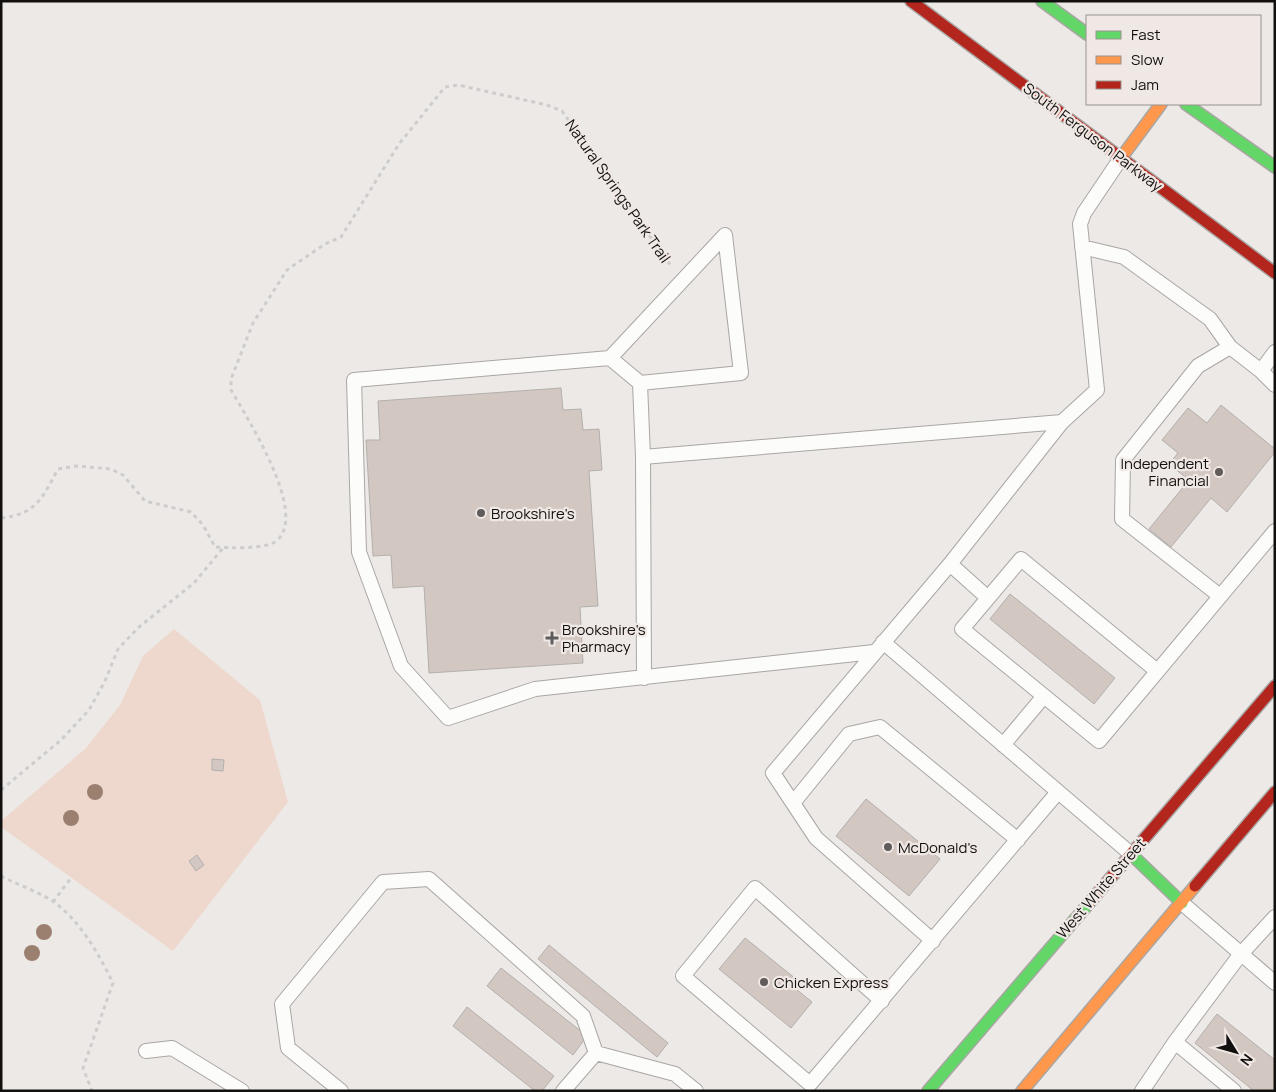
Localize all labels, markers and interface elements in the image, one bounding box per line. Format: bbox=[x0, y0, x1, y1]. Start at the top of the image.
legend bbox=[1086, 15, 1261, 105]
text: Fast bbox=[1131, 24, 1160, 45]
text: Slow bbox=[1131, 49, 1164, 70]
text: Jam bbox=[1131, 74, 1159, 95]
street label: South Ferguson Parkway bbox=[1019, 78, 1167, 196]
street label: Natural Springs Park Trail bbox=[560, 115, 676, 267]
place label: Independent Financial bbox=[1121, 453, 1209, 491]
marker: Independent Financial bbox=[1213, 466, 1225, 478]
place label: Brookshire's bbox=[491, 503, 575, 524]
marker: Brookshire's bbox=[475, 507, 487, 519]
place label: Brookshire's Pharmacy bbox=[562, 619, 646, 657]
marker: Brookshire's Pharmacy bbox=[546, 632, 558, 644]
street label: West White Street bbox=[1051, 833, 1151, 943]
place label: McDonald's bbox=[898, 837, 977, 858]
marker: McDonald's bbox=[882, 841, 894, 853]
place label: Chicken Express bbox=[774, 972, 888, 993]
marker: Chicken Express bbox=[758, 976, 770, 988]
north arrow bbox=[1211, 1027, 1261, 1077]
text: N bbox=[1236, 1050, 1257, 1070]

